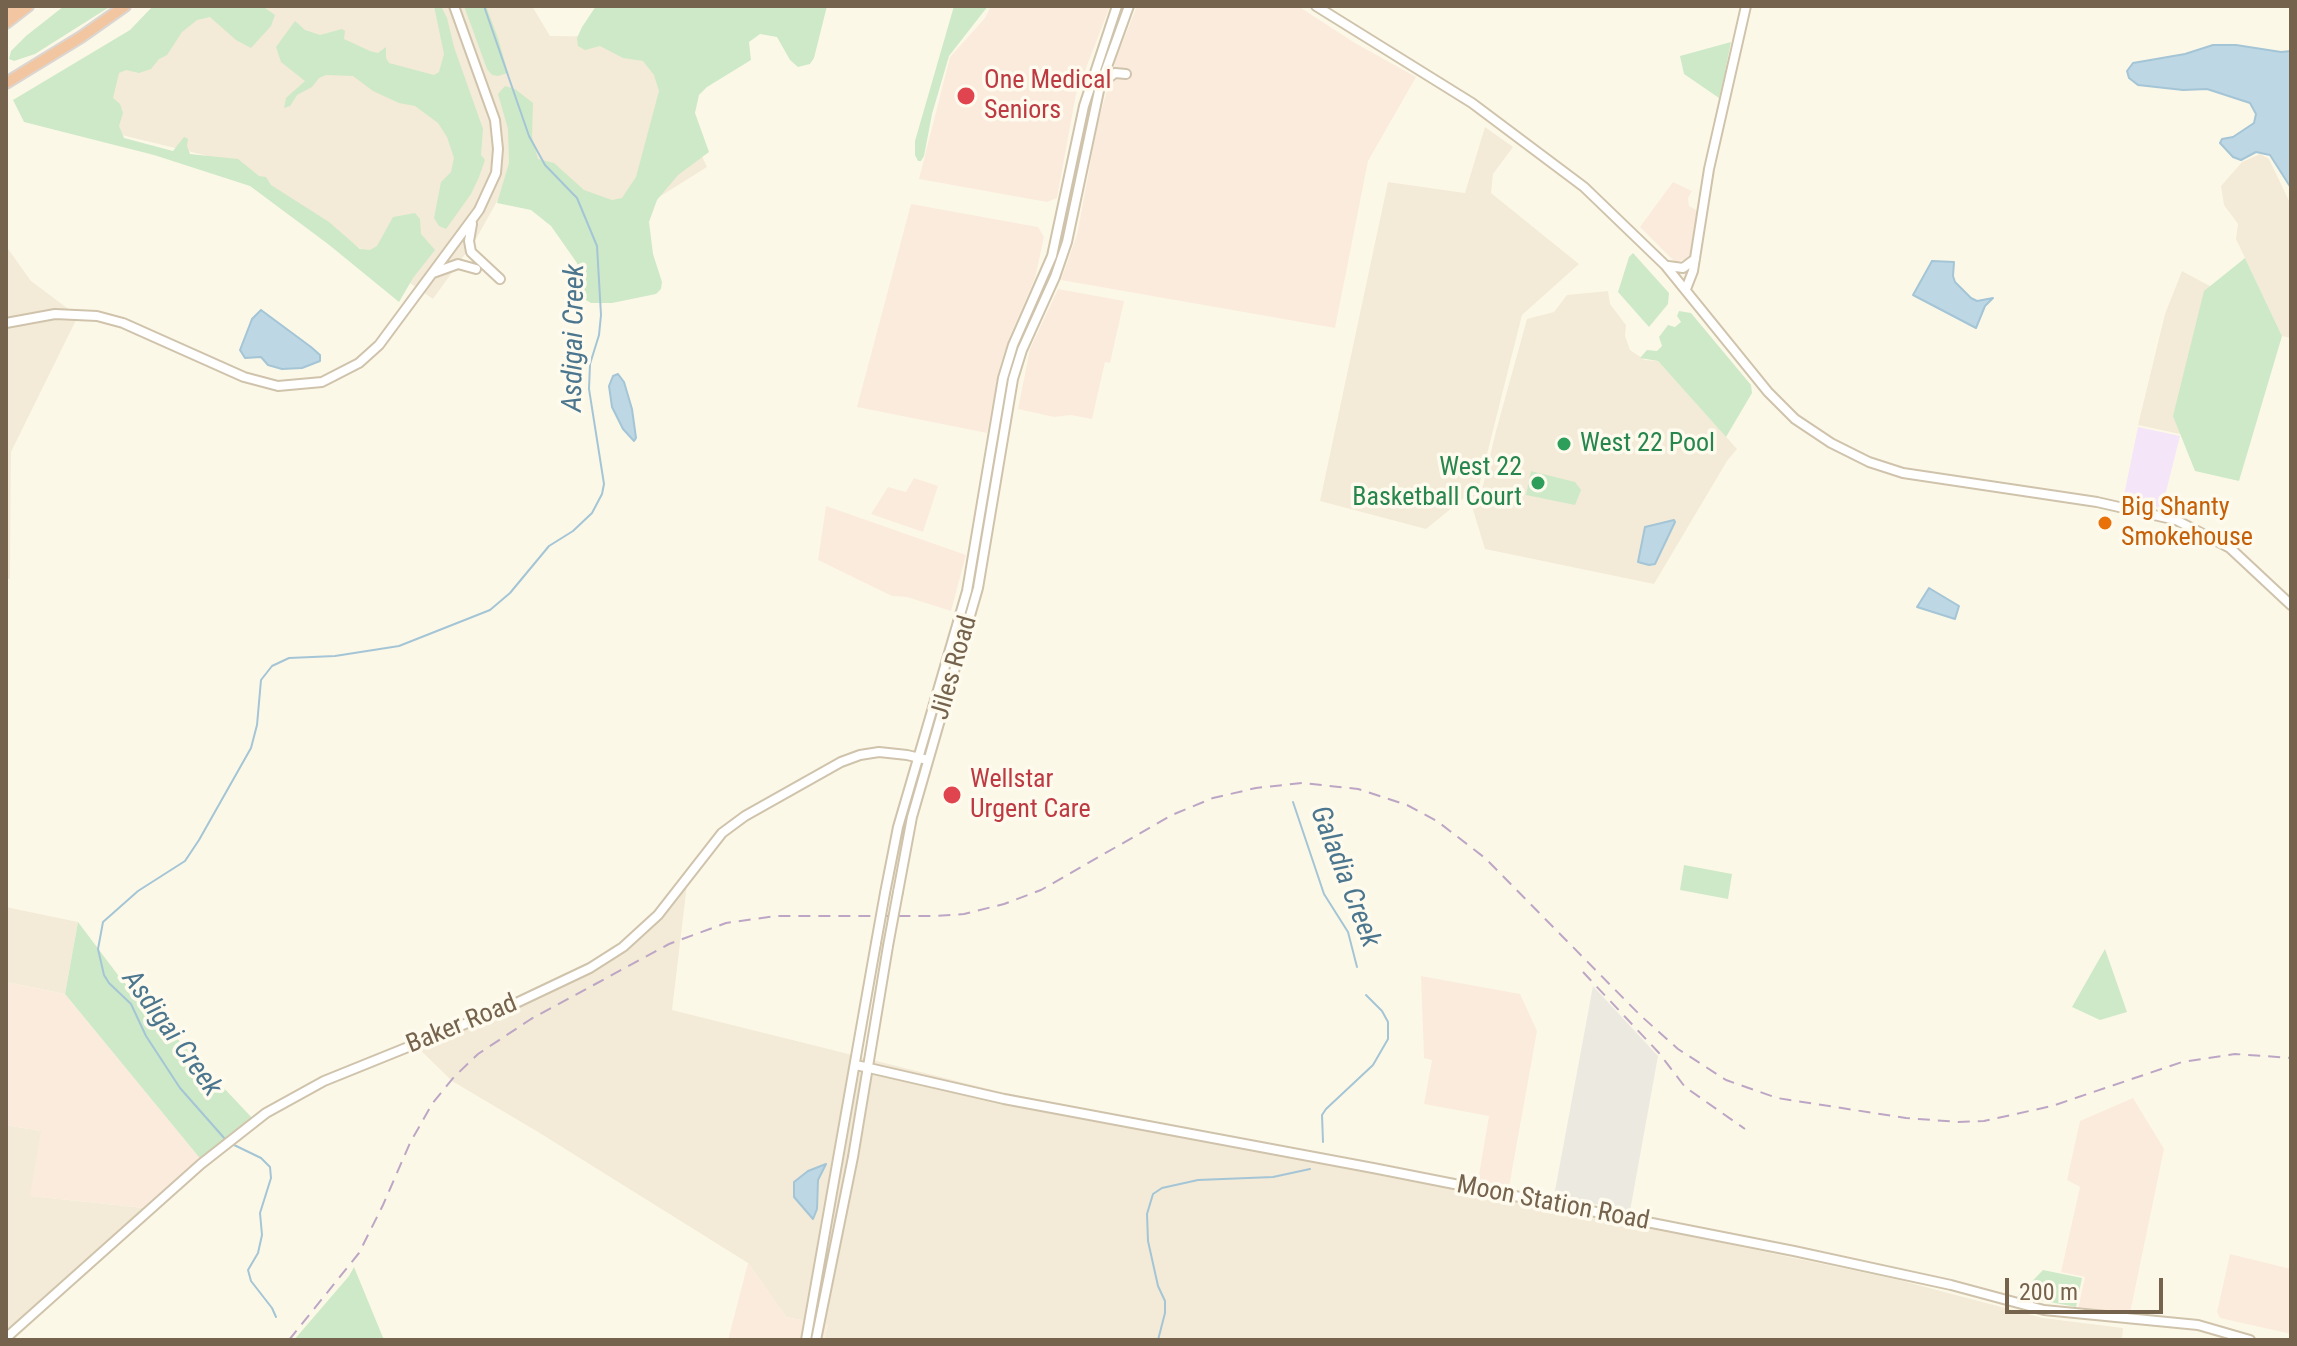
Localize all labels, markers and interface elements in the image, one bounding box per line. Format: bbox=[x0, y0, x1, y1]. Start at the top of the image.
place label: One Medical Seniors bbox=[984, 65, 1111, 126]
marker: One Medical Seniors bbox=[955, 85, 977, 107]
water label: Asdigai Creek bbox=[557, 264, 593, 412]
place label: West 22 Pool bbox=[1580, 428, 1715, 460]
marker: West 22 Pool bbox=[1555, 435, 1573, 453]
place label: West 22 Basketball Court bbox=[1352, 452, 1522, 514]
marker: West 22 Basketball Court bbox=[1529, 474, 1547, 492]
place label: Big Shanty Smokehouse bbox=[2121, 492, 2253, 554]
marker: Big Shanty Smokehouse bbox=[2096, 514, 2114, 532]
street label: Jiles Road bbox=[925, 612, 985, 724]
place label: Wellstar Urgent Care bbox=[970, 764, 1091, 826]
marker: Wellstar Urgent Care bbox=[941, 784, 963, 806]
water label: Galadia Creek bbox=[1302, 802, 1386, 952]
water label: Asdigai Creek bbox=[114, 964, 228, 1104]
street label: Baker Road bbox=[402, 989, 522, 1061]
street label: Moon Station Road bbox=[1454, 1170, 1652, 1238]
scale bar bbox=[2009, 1262, 2167, 1312]
text: 200 m bbox=[2019, 1278, 2078, 1306]

